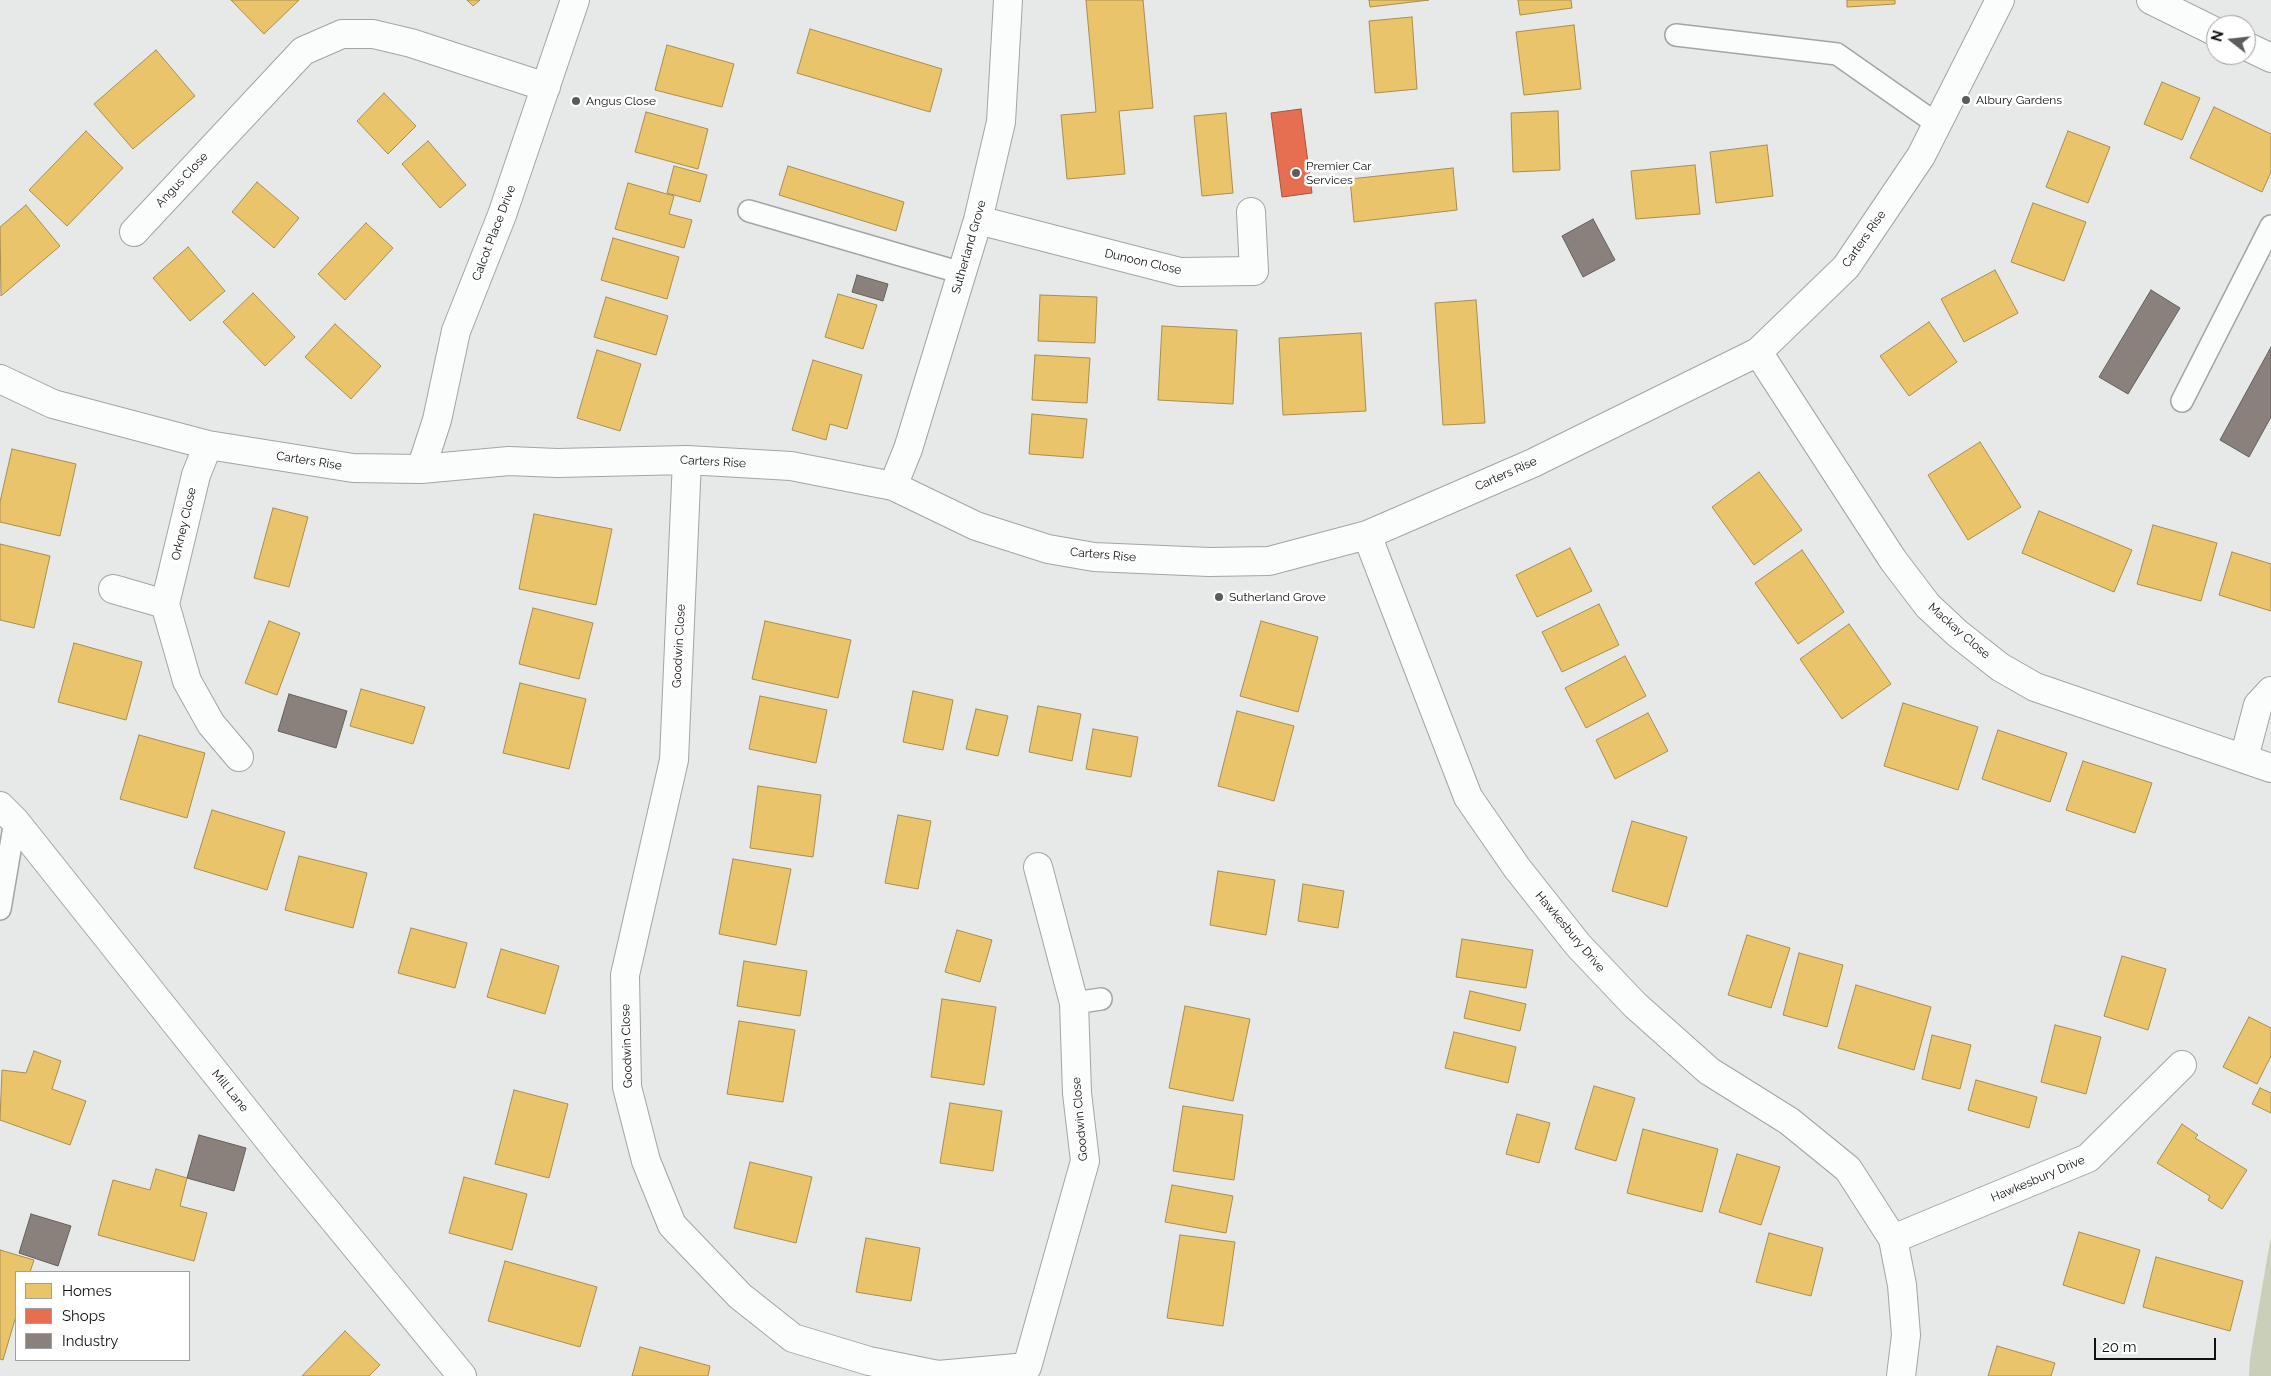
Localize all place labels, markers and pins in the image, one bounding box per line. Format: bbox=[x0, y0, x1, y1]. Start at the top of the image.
place label: Albury Gardens bbox=[1976, 93, 2062, 107]
place label: Angus Close bbox=[586, 94, 656, 108]
marker: Albury Gardens bbox=[1960, 94, 1972, 106]
marker: Angus Close bbox=[570, 95, 582, 107]
place label: Premier Car Services bbox=[1306, 159, 1371, 187]
marker: Premier Car Services bbox=[1290, 167, 1302, 179]
place label: Sutherland Grove bbox=[1229, 590, 1326, 604]
marker: Sutherland Grove bbox=[1213, 591, 1225, 603]

